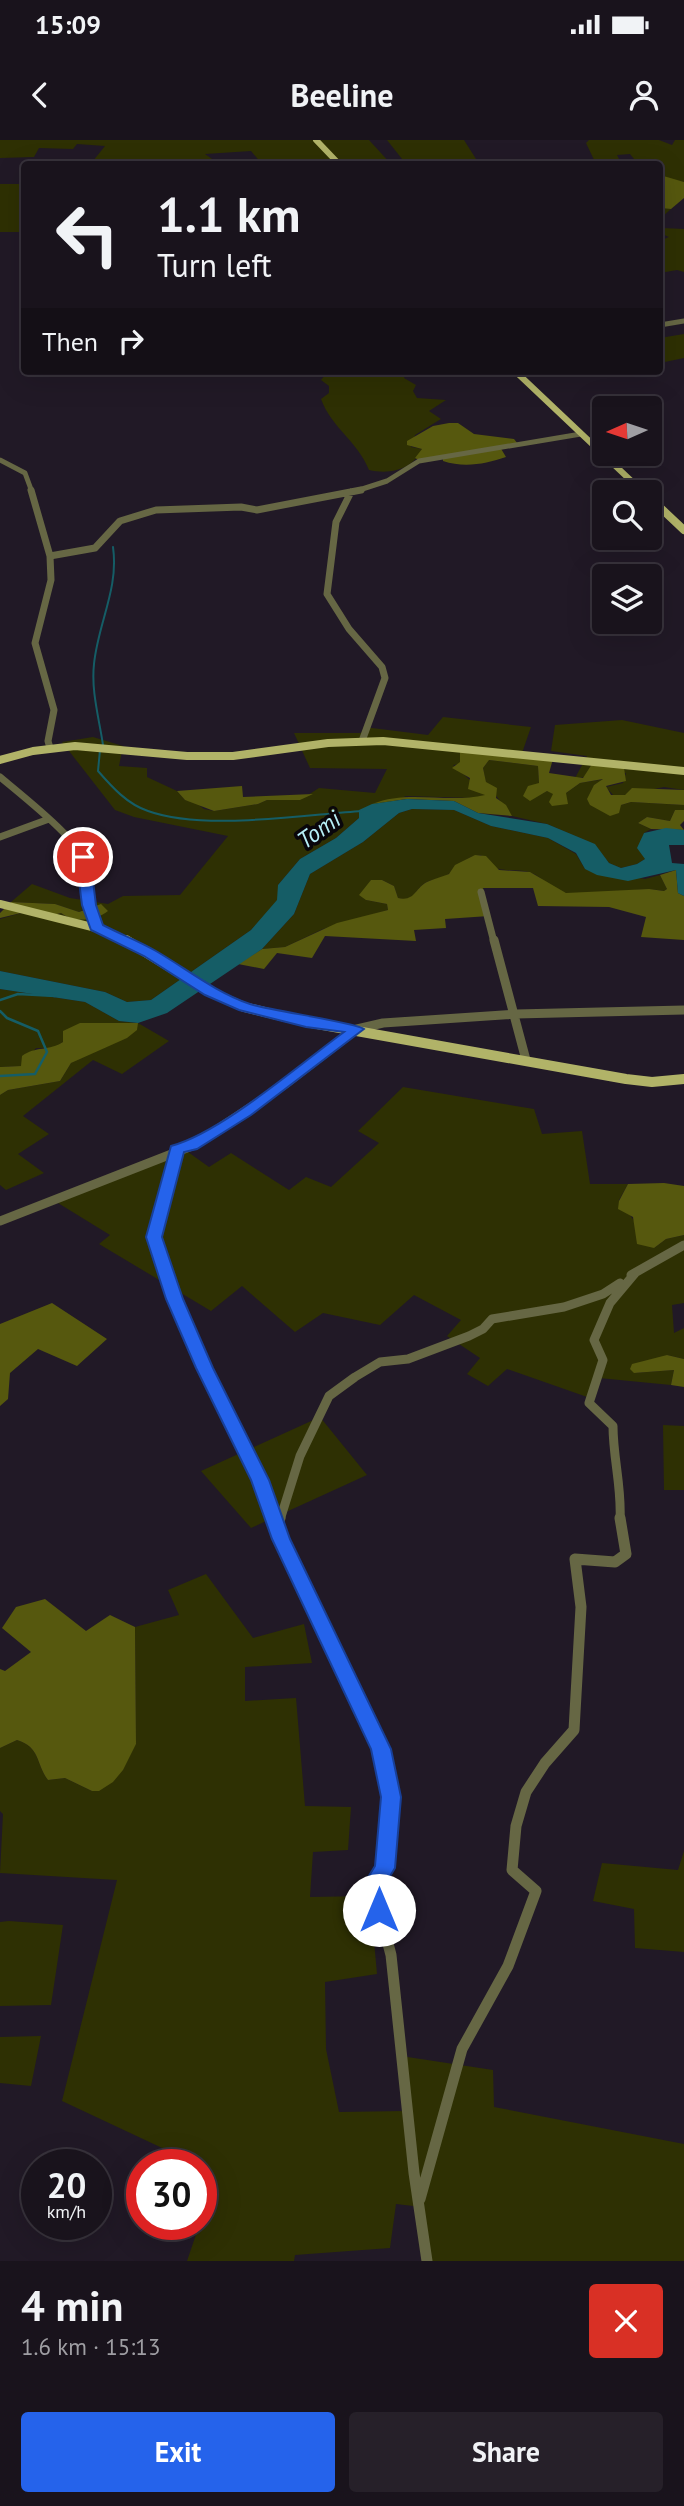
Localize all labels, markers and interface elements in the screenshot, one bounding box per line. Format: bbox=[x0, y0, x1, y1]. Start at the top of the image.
text: 15:09 bbox=[35, 8, 101, 41]
text: Beeline bbox=[291, 74, 393, 116]
icon: back bbox=[21, 76, 59, 114]
icon: person bbox=[625, 76, 663, 114]
text: 1.1 km bbox=[157, 182, 301, 246]
icon: left bbox=[42, 189, 133, 280]
text: Turn left bbox=[157, 244, 272, 286]
icon: right bbox=[112, 322, 150, 360]
text: Then bbox=[42, 325, 98, 358]
north arrow bbox=[592, 396, 662, 466]
map controls bbox=[592, 396, 662, 634]
button: search bbox=[592, 480, 662, 550]
button: layers bbox=[592, 564, 662, 634]
water label: Tomi bbox=[291, 803, 347, 856]
pin bbox=[53, 827, 113, 887]
icon: arrive bbox=[64, 838, 102, 876]
position arrow bbox=[342, 1873, 416, 1947]
speed limit sign: 30 bbox=[126, 2149, 217, 2240]
text: 20 bbox=[47, 2162, 86, 2208]
text: km/h bbox=[47, 2200, 86, 2223]
text: 4 min bbox=[21, 2278, 123, 2333]
button: close bbox=[589, 2284, 663, 2358]
text: 1.6 km · 15:13 bbox=[21, 2332, 160, 2361]
button: Exit bbox=[21, 2412, 335, 2492]
button: Share bbox=[349, 2412, 663, 2492]

